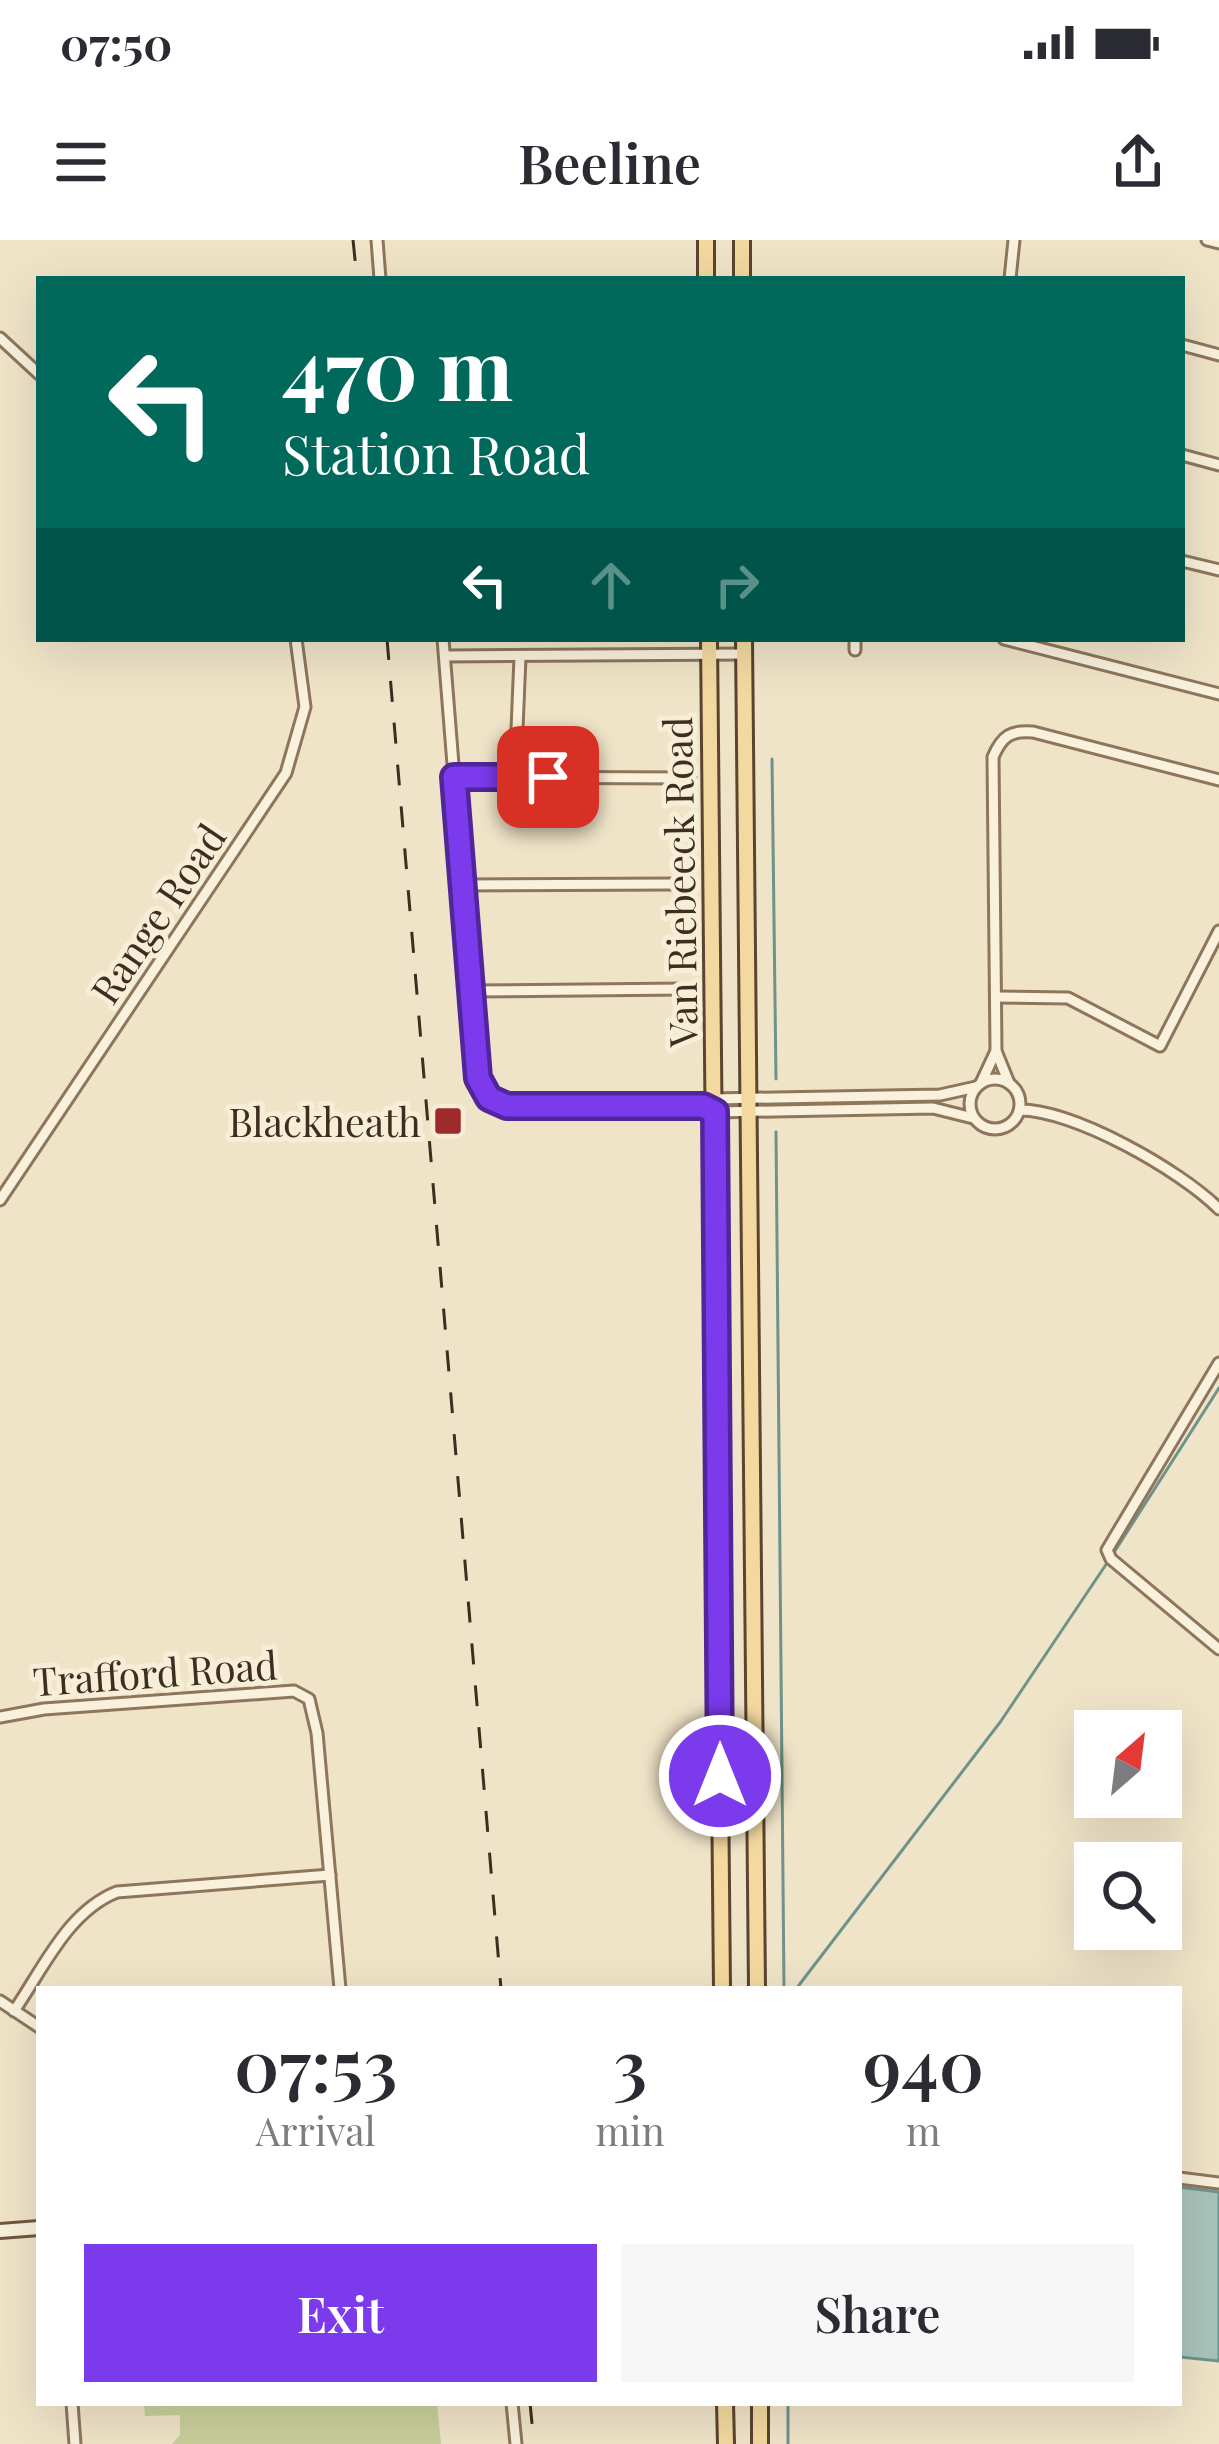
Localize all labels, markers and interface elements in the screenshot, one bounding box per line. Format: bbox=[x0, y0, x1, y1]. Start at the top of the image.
text: 07:50 bbox=[60, 12, 172, 72]
text: Beeline bbox=[518, 126, 701, 198]
icon: menu bbox=[48, 129, 114, 195]
icon: share bbox=[1105, 129, 1171, 195]
text: 470 m bbox=[282, 310, 513, 422]
icon: left bbox=[84, 324, 240, 480]
text: Station Road bbox=[282, 417, 590, 489]
icon: left bbox=[452, 552, 518, 618]
icon: ahead bbox=[578, 552, 644, 618]
icon: right bbox=[704, 552, 770, 618]
street label: Van Riebeeck Road bbox=[650, 716, 708, 1049]
pin bbox=[497, 726, 599, 828]
icon: arrive bbox=[515, 744, 581, 810]
street label: Range Road bbox=[78, 813, 236, 1013]
place label: Blackheath bbox=[228, 1095, 421, 1147]
marker: Blackheath bbox=[432, 1105, 464, 1137]
street label: Trafford Road bbox=[31, 1638, 279, 1706]
north arrow bbox=[1074, 1710, 1182, 1818]
map controls bbox=[1074, 1710, 1182, 1950]
position arrow bbox=[657, 1713, 783, 1839]
button: search bbox=[1074, 1842, 1182, 1950]
text: 07:53 bbox=[234, 2014, 397, 2110]
text: 3 bbox=[613, 2014, 647, 2110]
text: 940 bbox=[863, 2014, 984, 2110]
text: Arrival bbox=[256, 2104, 376, 2156]
text: min bbox=[595, 2104, 665, 2156]
text: m bbox=[906, 2104, 941, 2156]
button: Exit bbox=[84, 2244, 597, 2382]
button: Share bbox=[621, 2244, 1134, 2382]

